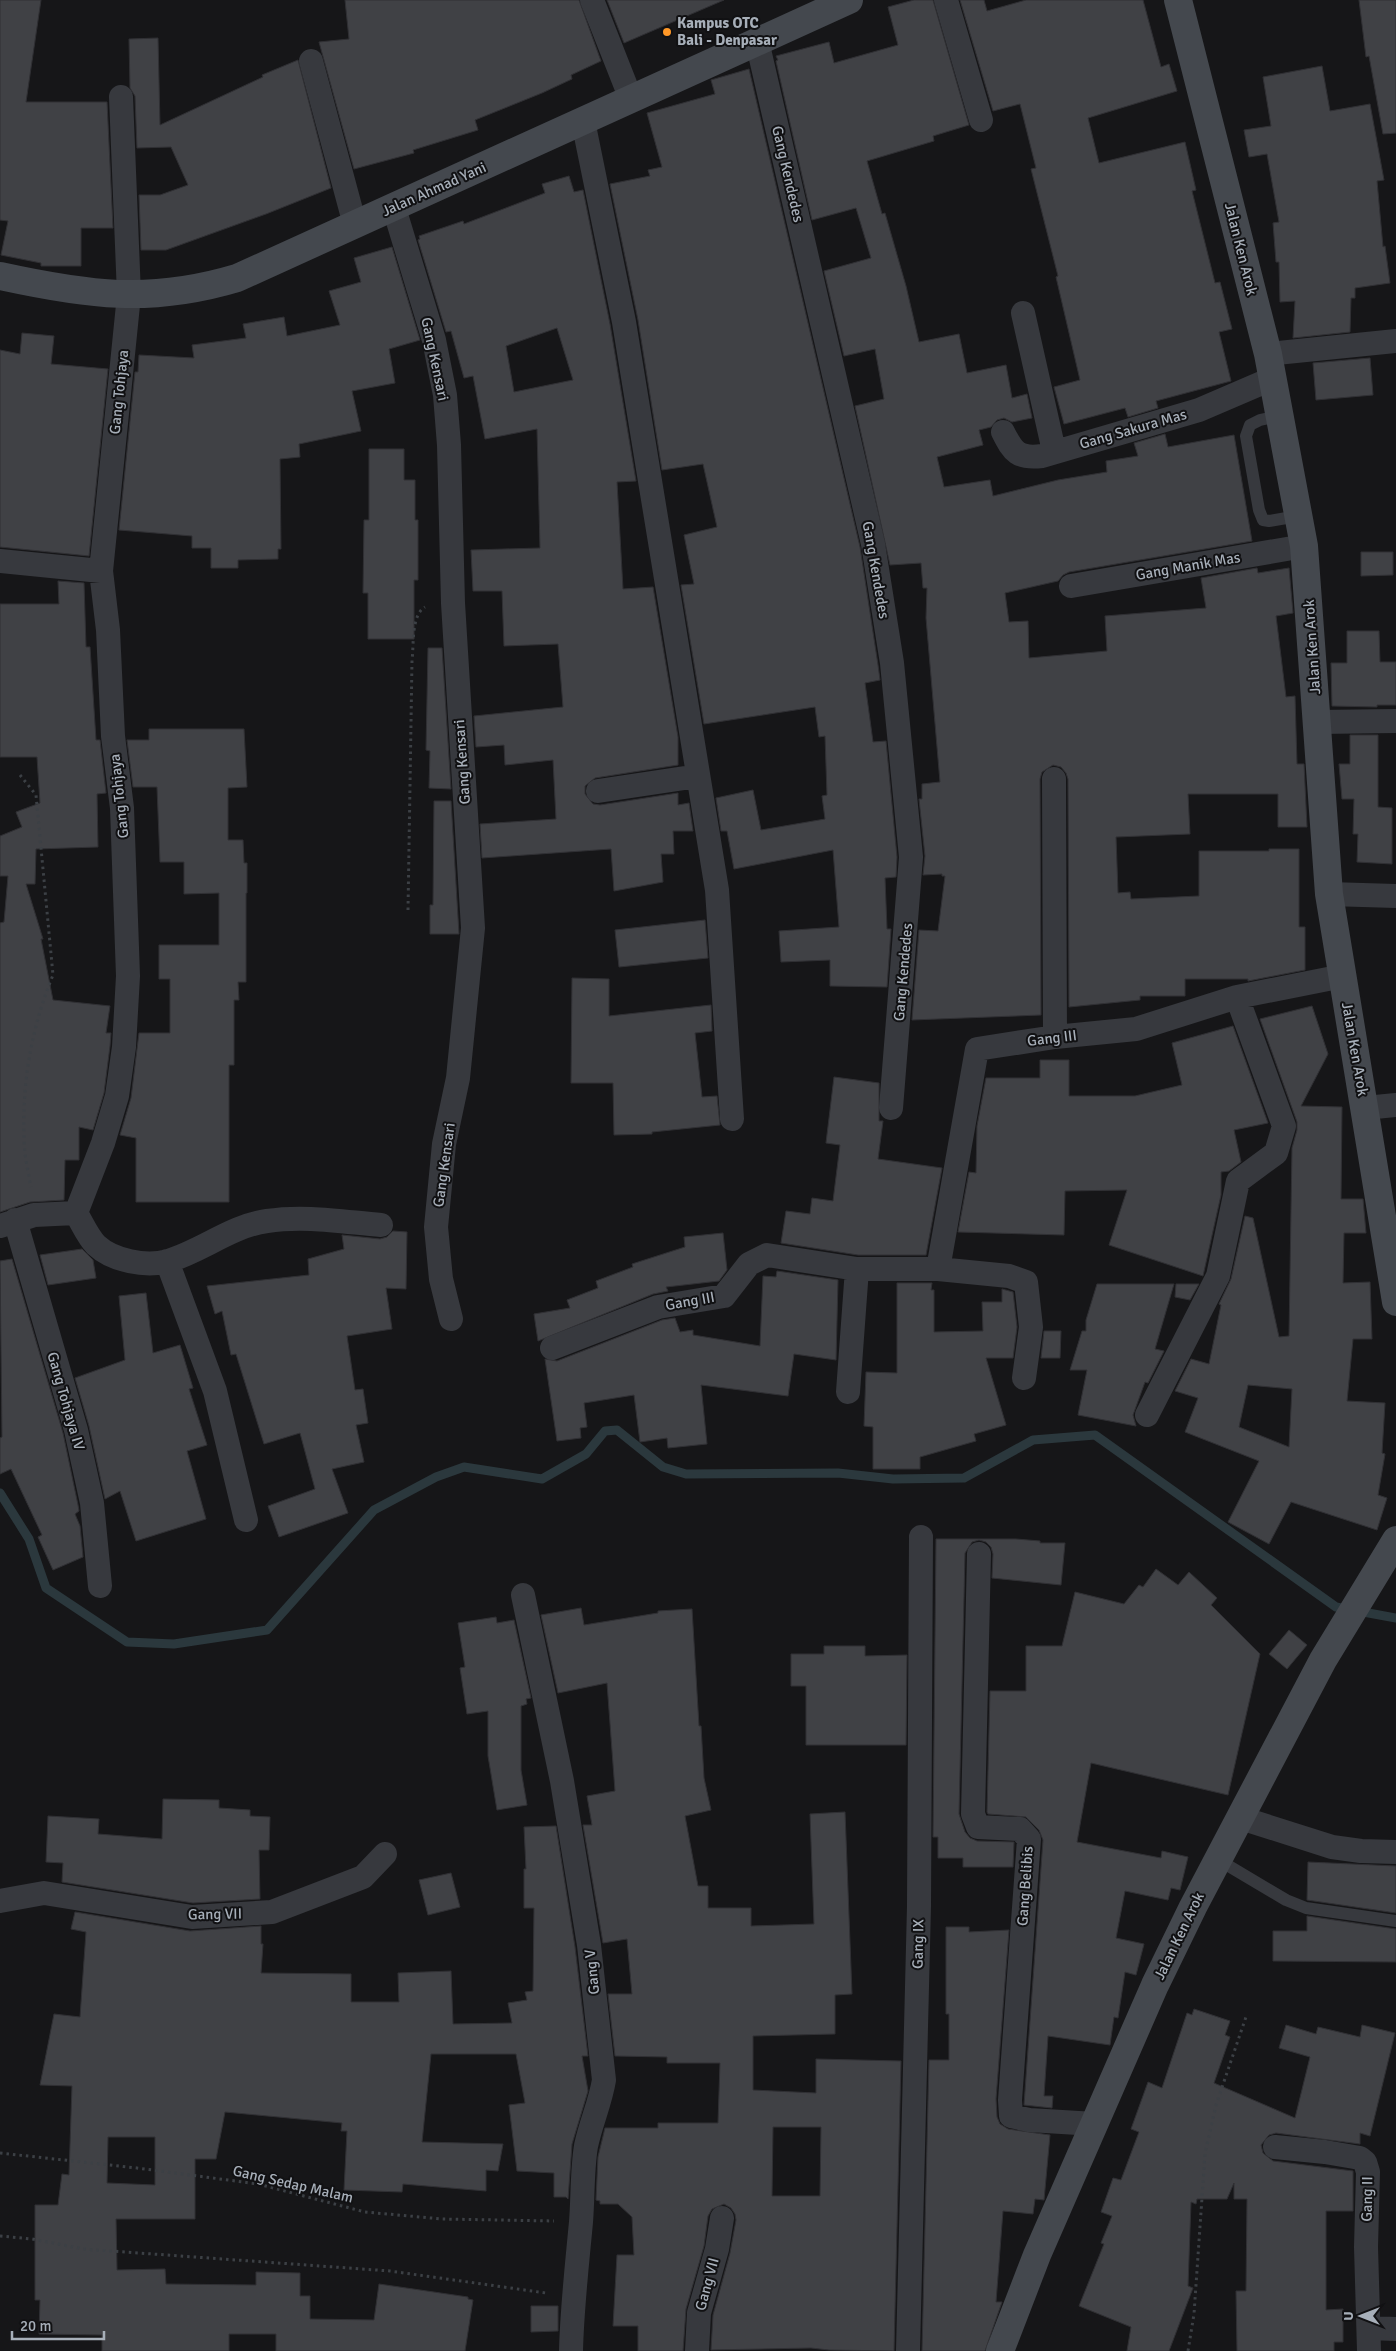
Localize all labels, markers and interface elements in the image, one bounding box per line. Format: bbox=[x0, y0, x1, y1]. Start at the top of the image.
place label: Kampus OTC Bali - Denpasar bbox=[677, 14, 777, 49]
marker: Kampus OTC Bali - Denpasar bbox=[661, 26, 673, 38]
street label: Gang Kendedes bbox=[768, 124, 808, 224]
street label: Jalan Ahmad Yani bbox=[379, 158, 489, 220]
street label: Jalan Ken Arok bbox=[1221, 201, 1261, 298]
street label: Gang Kensari bbox=[417, 316, 453, 402]
street label: Gang Tohjaya bbox=[106, 349, 132, 435]
street label: Gang Sakura Mas bbox=[1077, 405, 1189, 453]
street label: Gang Kendedes bbox=[859, 520, 893, 620]
street label: Gang Manik Mas bbox=[1134, 548, 1242, 584]
street label: Jalan Ken Arok bbox=[1300, 599, 1324, 695]
street label: Gang Kensari bbox=[450, 719, 474, 805]
street label: Gang Tohjaya bbox=[106, 753, 132, 839]
street label: Gang Kendedes bbox=[890, 922, 916, 1022]
street label: Jalan Ken Arok bbox=[1338, 1001, 1372, 1098]
street label: Gang III bbox=[1026, 1026, 1078, 1050]
street label: Gang Kensari bbox=[429, 1122, 459, 1208]
street label: Gang III bbox=[664, 1288, 716, 1314]
street label: Gang Tohjaya IV bbox=[43, 1350, 89, 1452]
street label: Gang Belibis bbox=[1013, 1845, 1037, 1927]
street label: Jalan Ken Arok bbox=[1150, 1889, 1208, 1983]
street label: Gang VII bbox=[188, 1905, 242, 1923]
street label: Gang IX bbox=[909, 1919, 927, 1969]
street label: Gang V bbox=[581, 1948, 603, 1995]
street label: Gang Sedap Malam bbox=[231, 2161, 355, 2207]
street label: Gang II bbox=[1358, 2176, 1376, 2222]
street label: Gang VII bbox=[691, 2256, 723, 2312]
north arrow bbox=[1336, 2291, 1386, 2341]
scale bar bbox=[12, 2308, 105, 2340]
text: U bbox=[1340, 2311, 1357, 2321]
text: 20 m bbox=[20, 2317, 51, 2335]

